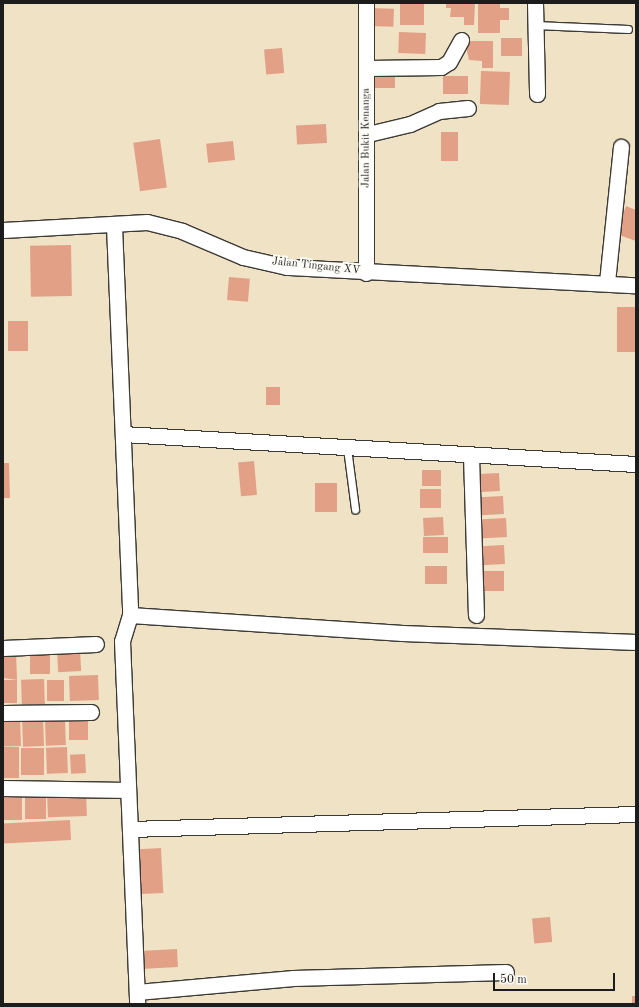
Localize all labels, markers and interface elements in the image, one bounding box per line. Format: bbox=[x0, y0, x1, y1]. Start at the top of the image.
street label: Jalan Bukit Kenanga bbox=[360, 88, 374, 188]
street label: Jalan Tingang XV bbox=[271, 256, 361, 278]
scale bar bbox=[495, 965, 617, 991]
text: 50 m bbox=[500, 974, 527, 986]

